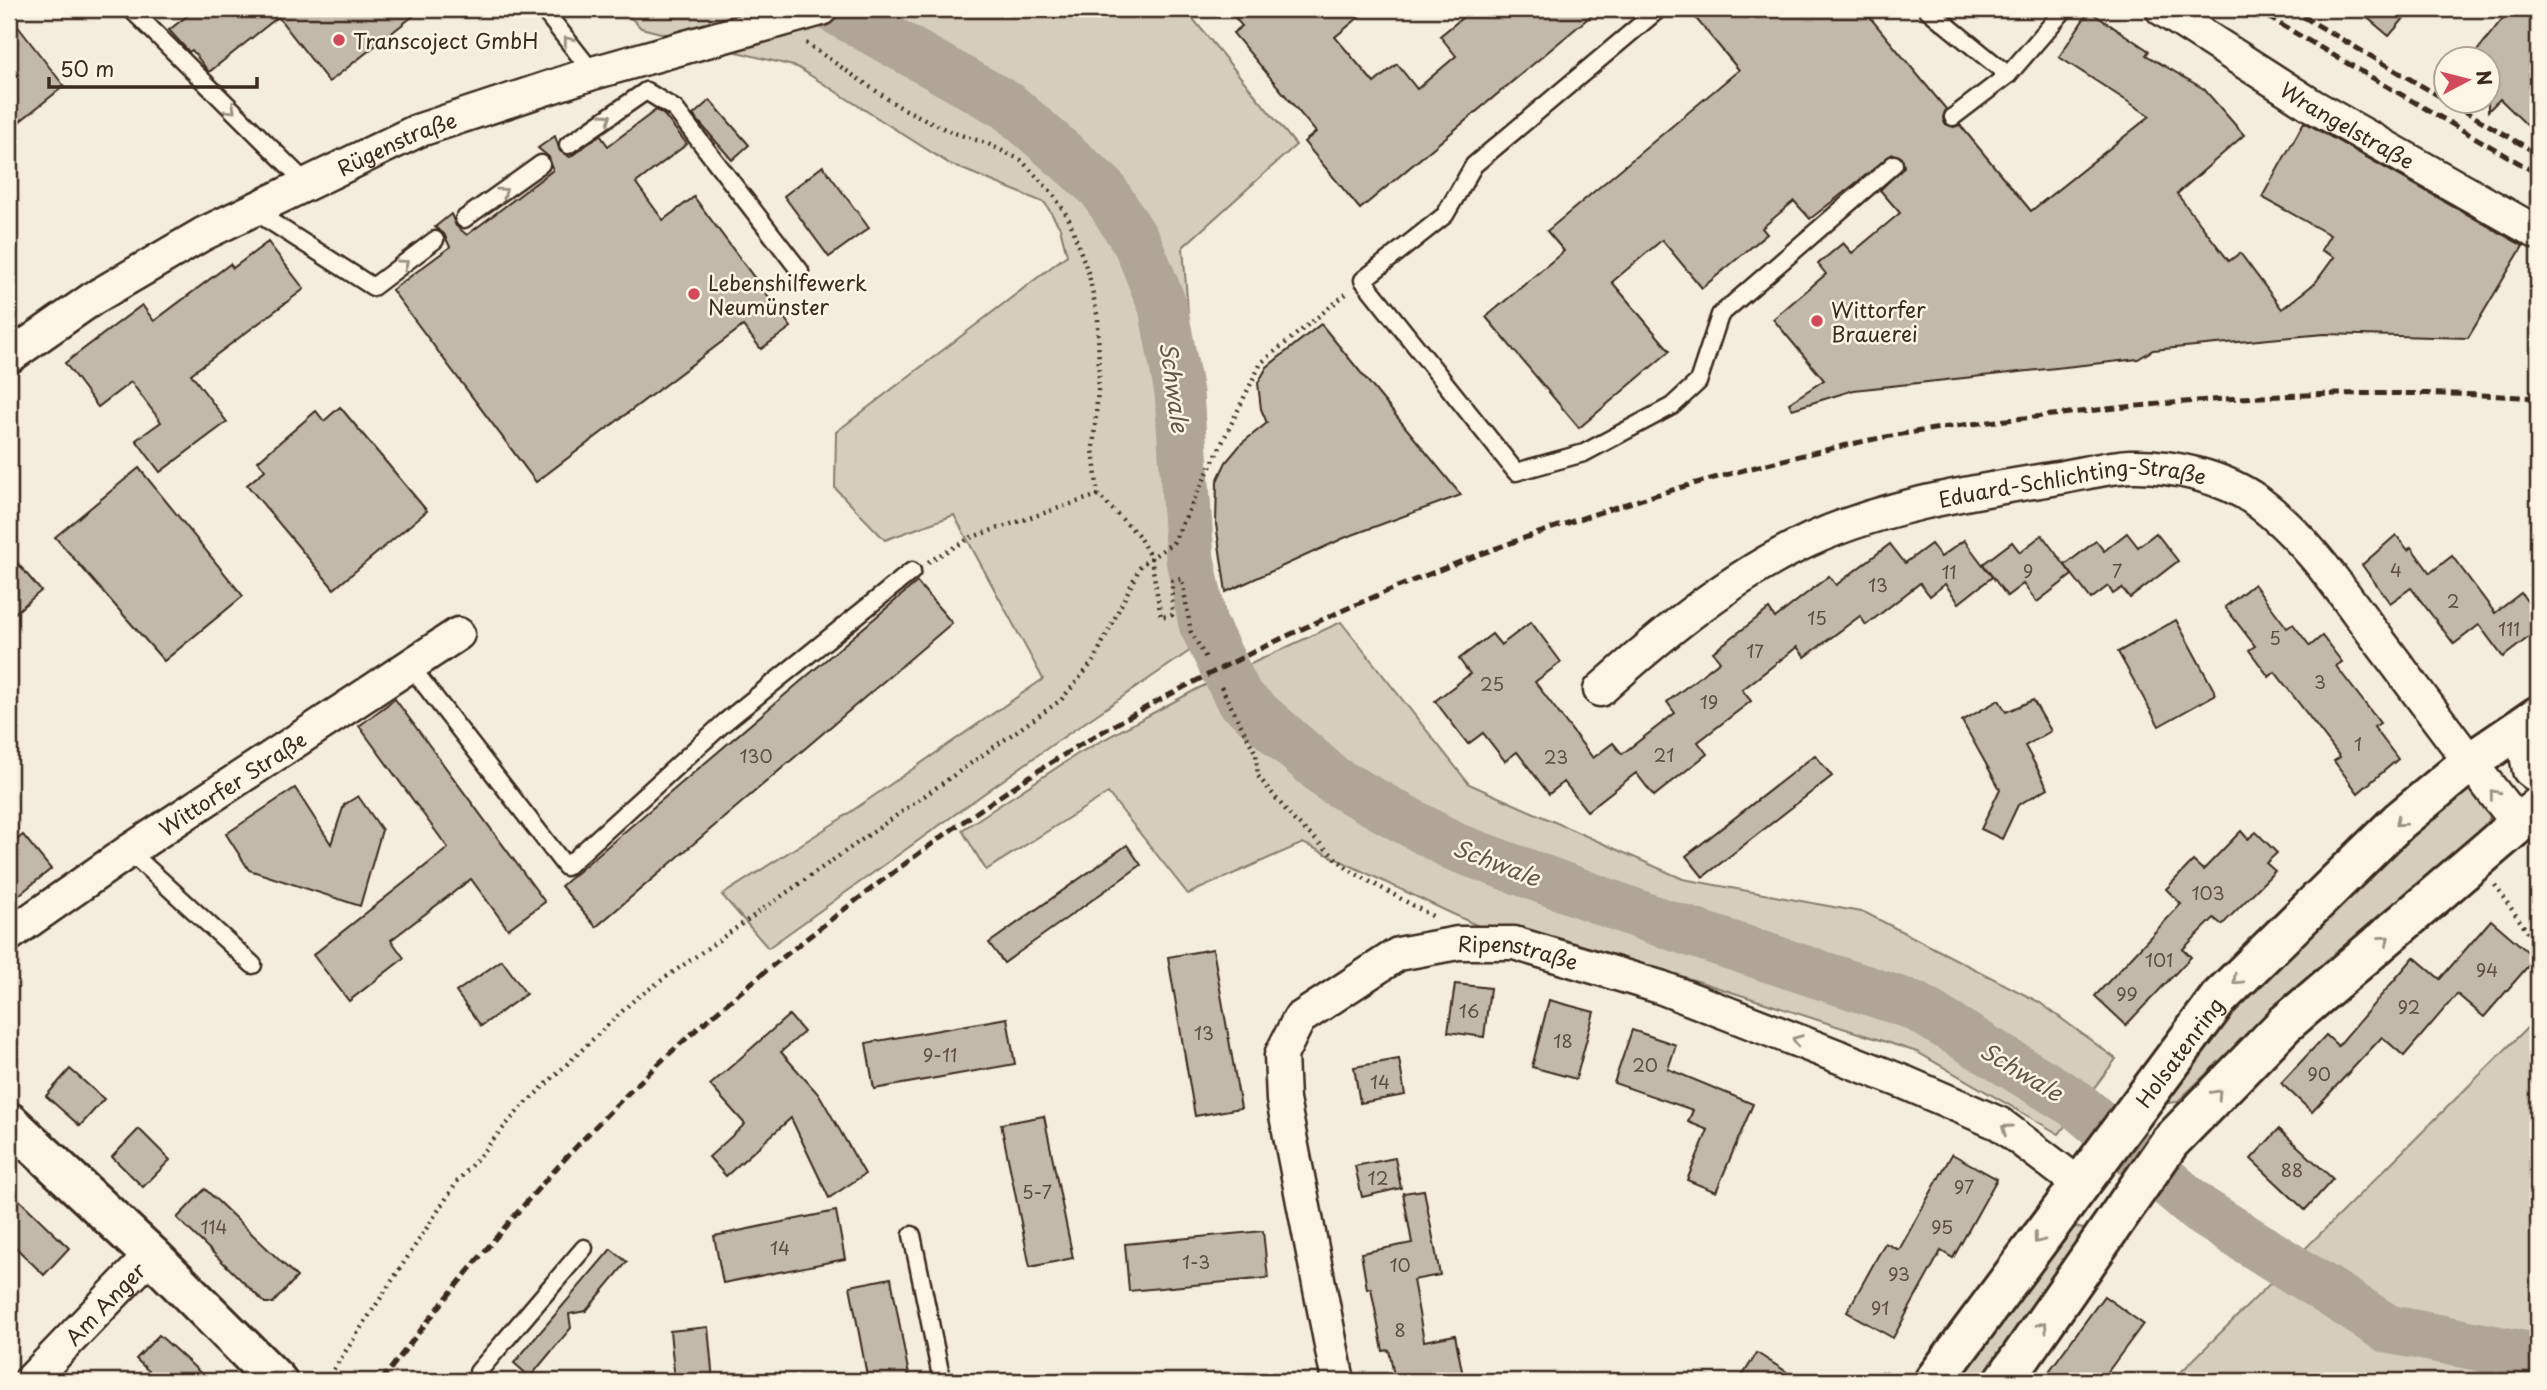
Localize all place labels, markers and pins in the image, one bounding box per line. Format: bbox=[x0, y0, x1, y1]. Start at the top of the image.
place label: Transcoject GmbH bbox=[353, 24, 538, 56]
marker: Transcoject GmbH bbox=[331, 32, 347, 48]
place label: Lebenshilfewerk Neumünster bbox=[708, 266, 867, 322]
marker: Lebenshilfewerk Neumünster bbox=[686, 286, 702, 302]
place label: Wittorfer Brauerei bbox=[1831, 293, 1926, 349]
marker: Wittorfer Brauerei bbox=[1809, 313, 1825, 329]

